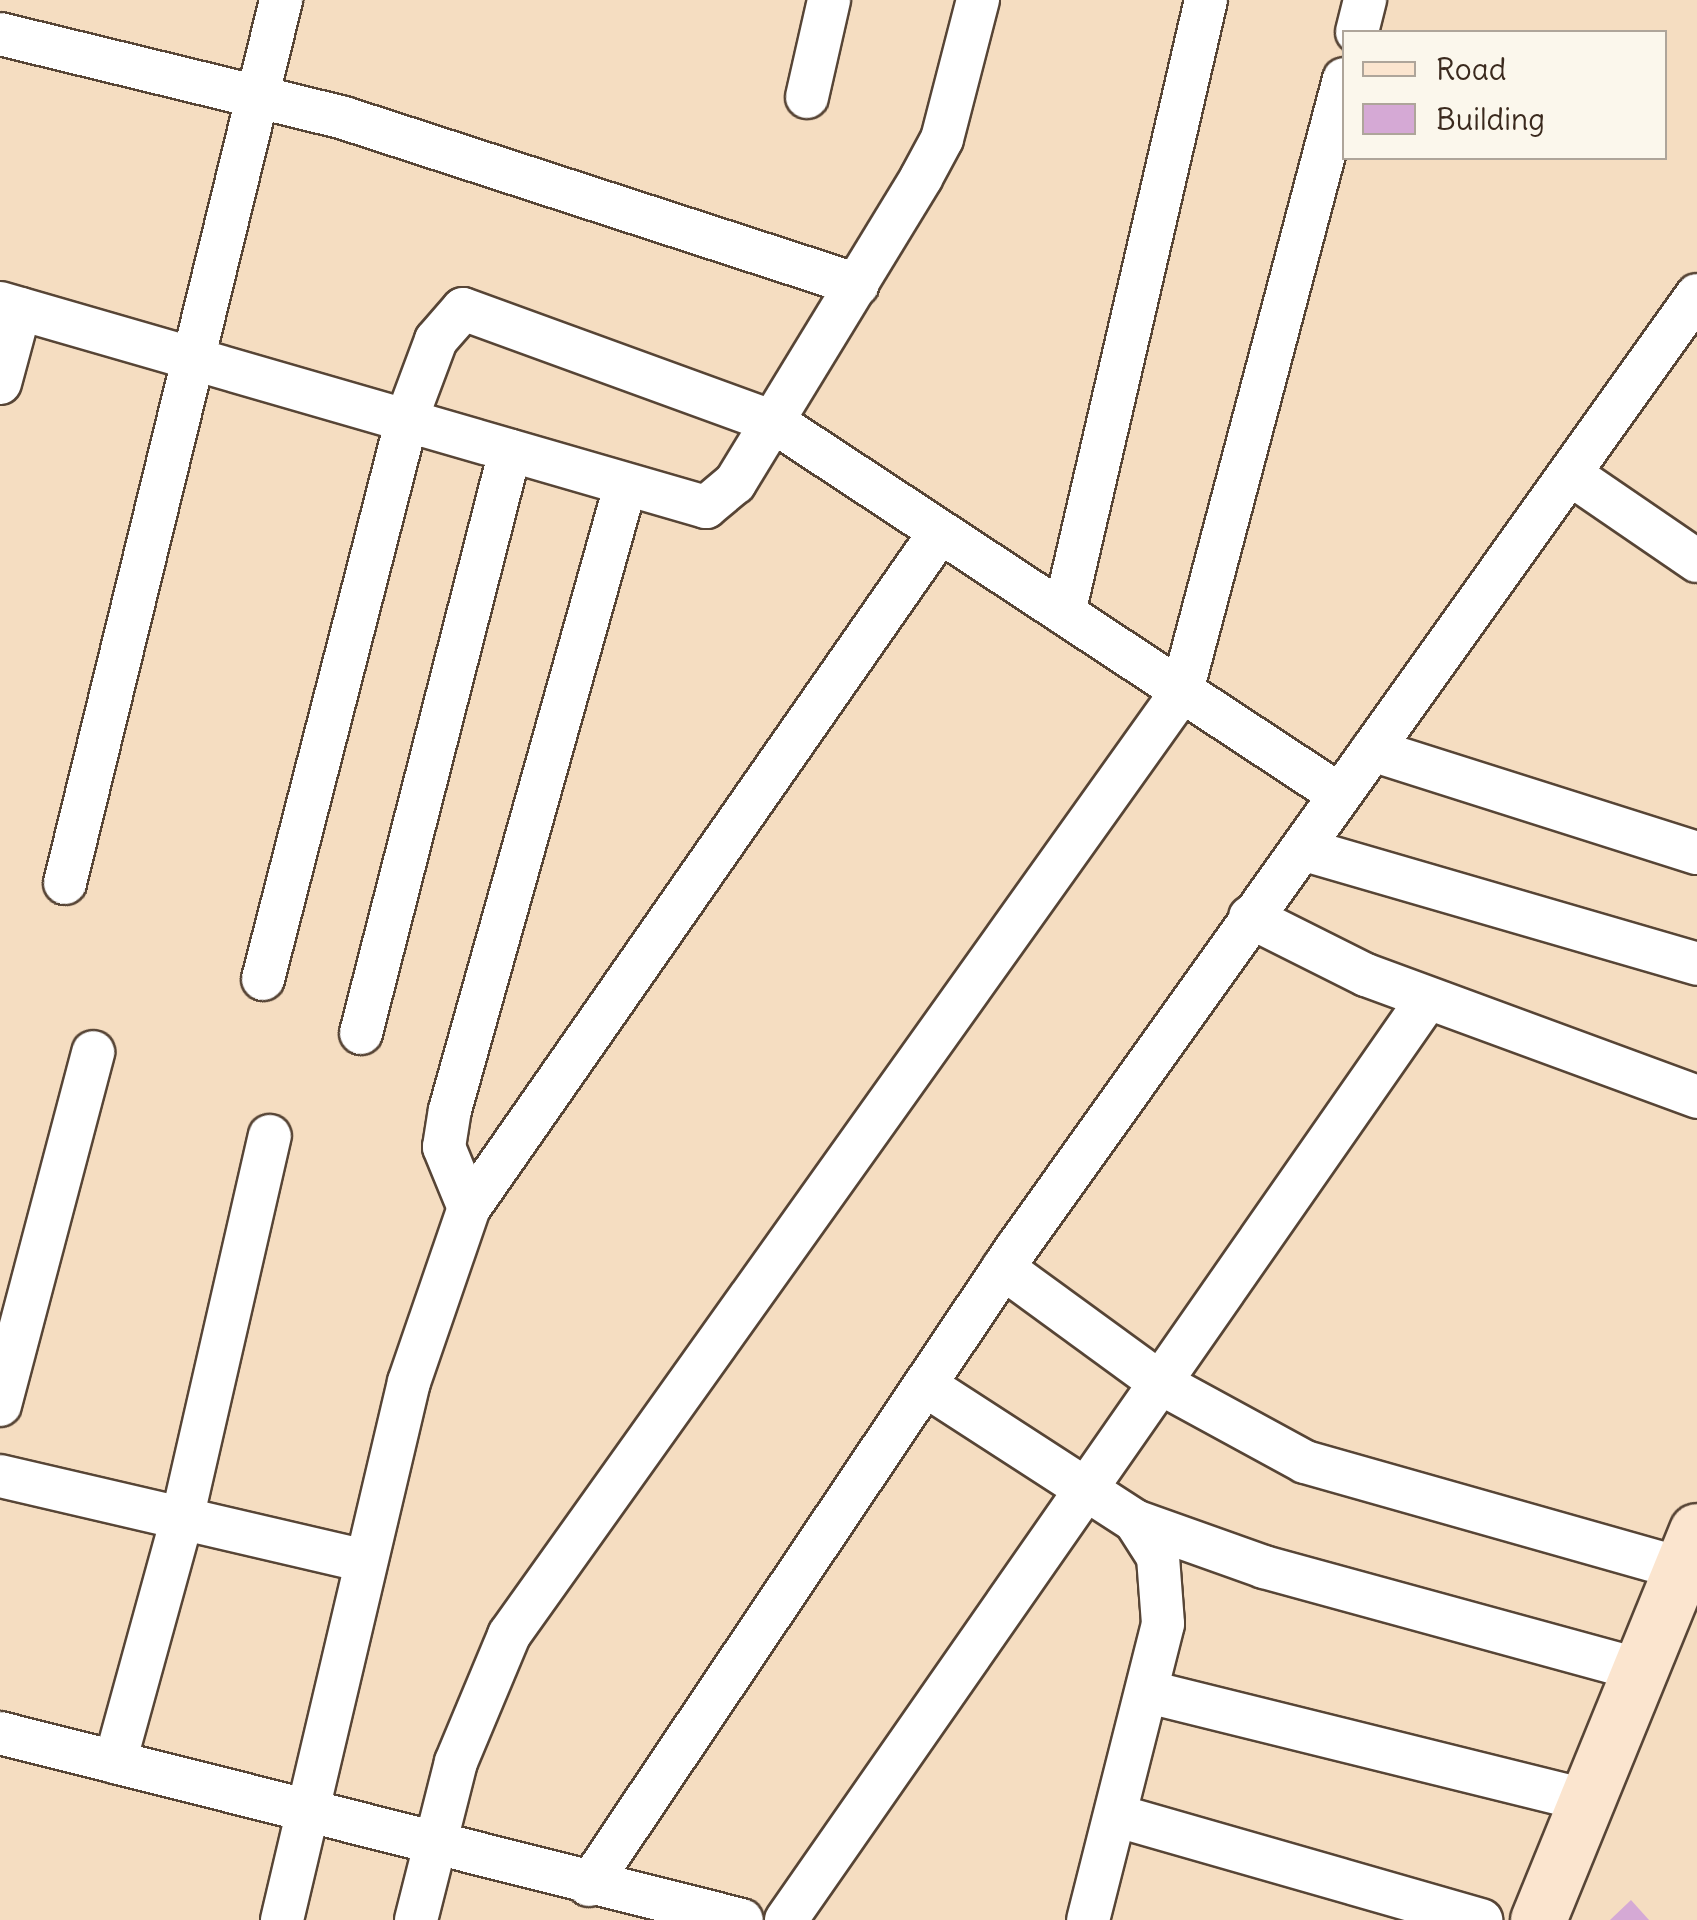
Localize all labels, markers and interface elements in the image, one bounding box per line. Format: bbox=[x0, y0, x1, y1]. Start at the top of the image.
legend bbox=[1342, 30, 1667, 160]
text: Road bbox=[1436, 50, 1506, 88]
text: Building bbox=[1436, 100, 1545, 138]

